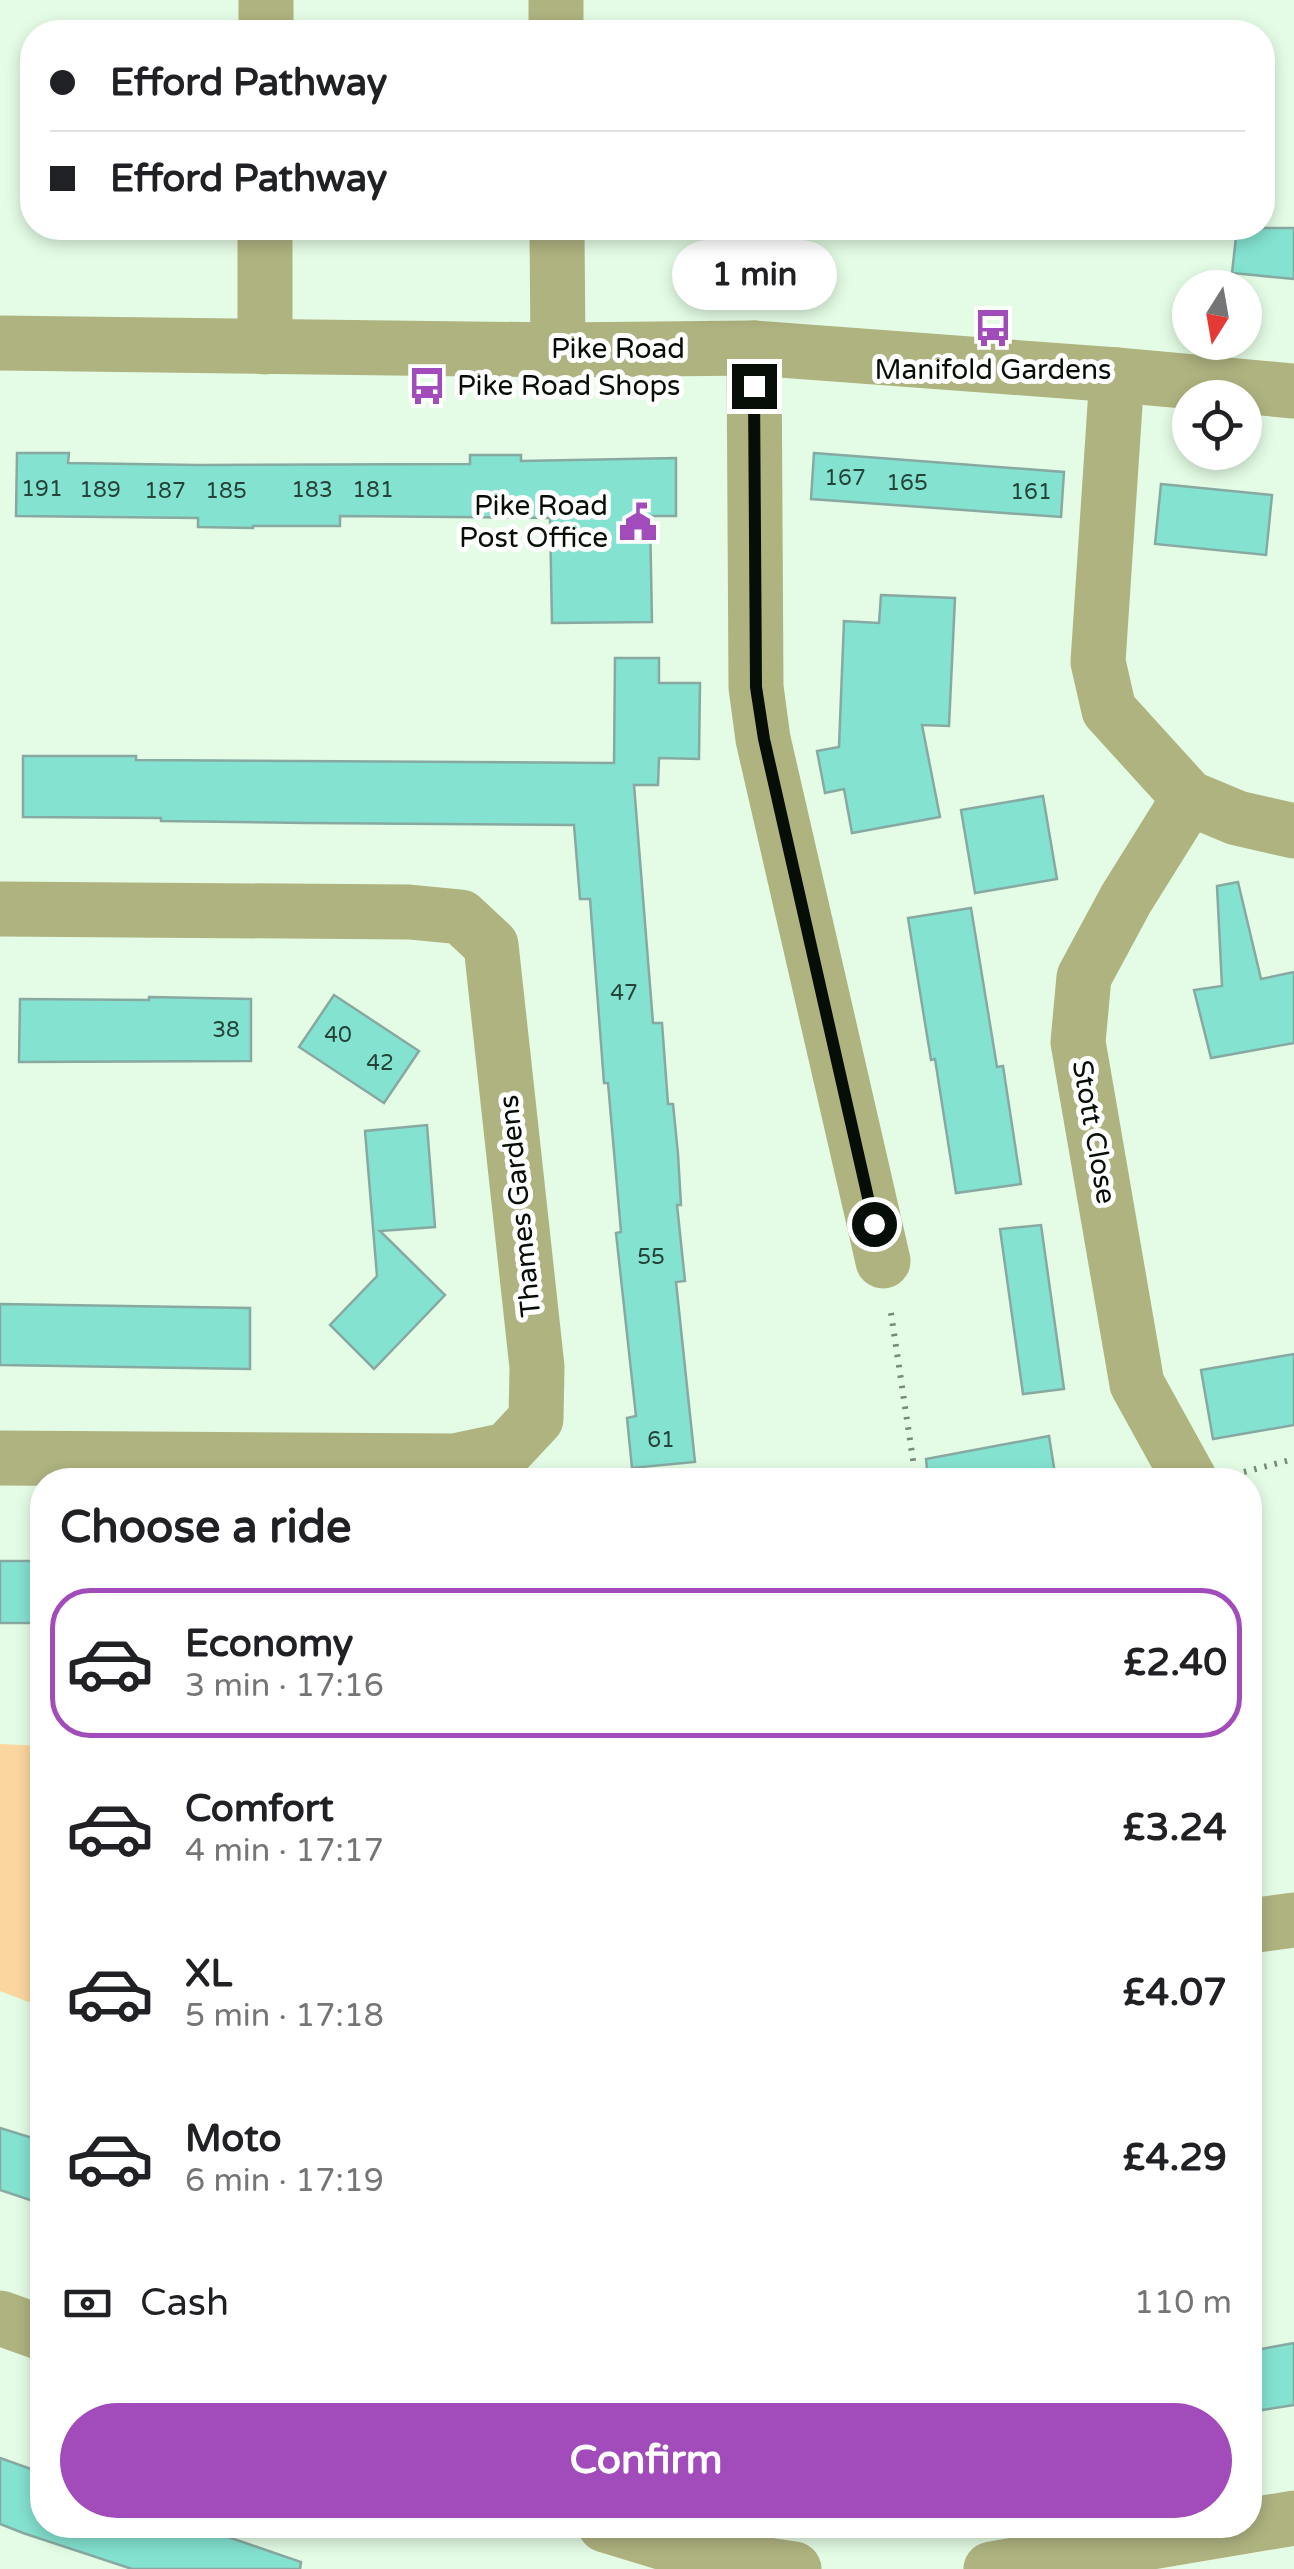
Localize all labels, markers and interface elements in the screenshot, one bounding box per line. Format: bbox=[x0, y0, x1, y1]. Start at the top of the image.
text: Efford Pathway bbox=[110, 60, 387, 106]
text: Efford Pathway bbox=[110, 156, 387, 202]
callout: 1 min bbox=[672, 241, 836, 311]
text: 1 min bbox=[712, 256, 797, 294]
north arrow bbox=[1172, 270, 1262, 360]
map controls bbox=[1172, 270, 1262, 470]
bus stop icon: Manifold Gardens bbox=[972, 307, 1014, 349]
street label: Pike Road bbox=[551, 332, 685, 366]
place label: Manifold Gardens bbox=[875, 353, 1111, 387]
route end bbox=[732, 364, 777, 409]
bus stop icon: Pike Road Shops bbox=[406, 365, 448, 407]
place label: Pike Road Shops bbox=[457, 369, 681, 403]
button: locate bbox=[1172, 380, 1262, 470]
house number: 167 bbox=[824, 465, 866, 491]
house number: 165 bbox=[886, 470, 928, 496]
house number: 191 bbox=[21, 476, 63, 502]
house number: 189 bbox=[79, 477, 121, 503]
house number: 183 bbox=[291, 477, 333, 503]
house number: 181 bbox=[352, 477, 394, 503]
house number: 187 bbox=[144, 478, 186, 504]
house number: 185 bbox=[205, 478, 247, 504]
house number: 161 bbox=[1010, 479, 1052, 505]
place label: Pike Road Post Office bbox=[459, 489, 608, 555]
public building icon: Pike Road Post Office bbox=[617, 501, 659, 543]
house number: 47 bbox=[610, 980, 638, 1006]
house number: 38 bbox=[212, 1017, 240, 1043]
house number: 40 bbox=[324, 1022, 352, 1048]
house number: 42 bbox=[366, 1050, 394, 1076]
street label: Stott Close bbox=[1065, 1057, 1123, 1207]
street label: Thames Gardens bbox=[491, 1093, 549, 1319]
route start bbox=[852, 1202, 897, 1247]
house number: 55 bbox=[637, 1244, 665, 1270]
house number: 61 bbox=[647, 1427, 675, 1453]
text: Choose a ride bbox=[60, 1501, 351, 1555]
icon: car bbox=[65, 1618, 155, 1708]
text: Economy bbox=[185, 1621, 353, 1667]
text: £2.40 bbox=[1123, 1640, 1227, 1686]
text: 3 min · 17:16 bbox=[185, 1667, 384, 1705]
icon: car bbox=[65, 1783, 155, 1873]
text: Comfort bbox=[185, 1786, 334, 1832]
text: £3.24 bbox=[1123, 1805, 1227, 1851]
text: 4 min · 17:17 bbox=[185, 1832, 384, 1870]
icon: car bbox=[65, 1948, 155, 2038]
text: XL bbox=[185, 1951, 232, 1997]
text: £4.07 bbox=[1123, 1970, 1227, 2016]
text: 5 min · 17:18 bbox=[185, 1997, 384, 2035]
icon: car bbox=[65, 2113, 155, 2203]
text: Moto bbox=[185, 2116, 281, 2162]
text: £4.29 bbox=[1123, 2135, 1227, 2181]
text: 6 min · 17:19 bbox=[185, 2162, 384, 2200]
icon: cash bbox=[60, 2276, 115, 2331]
text: Cash bbox=[140, 2280, 229, 2326]
text: 110 m bbox=[1134, 2284, 1232, 2322]
button: Confirm bbox=[60, 2403, 1232, 2518]

